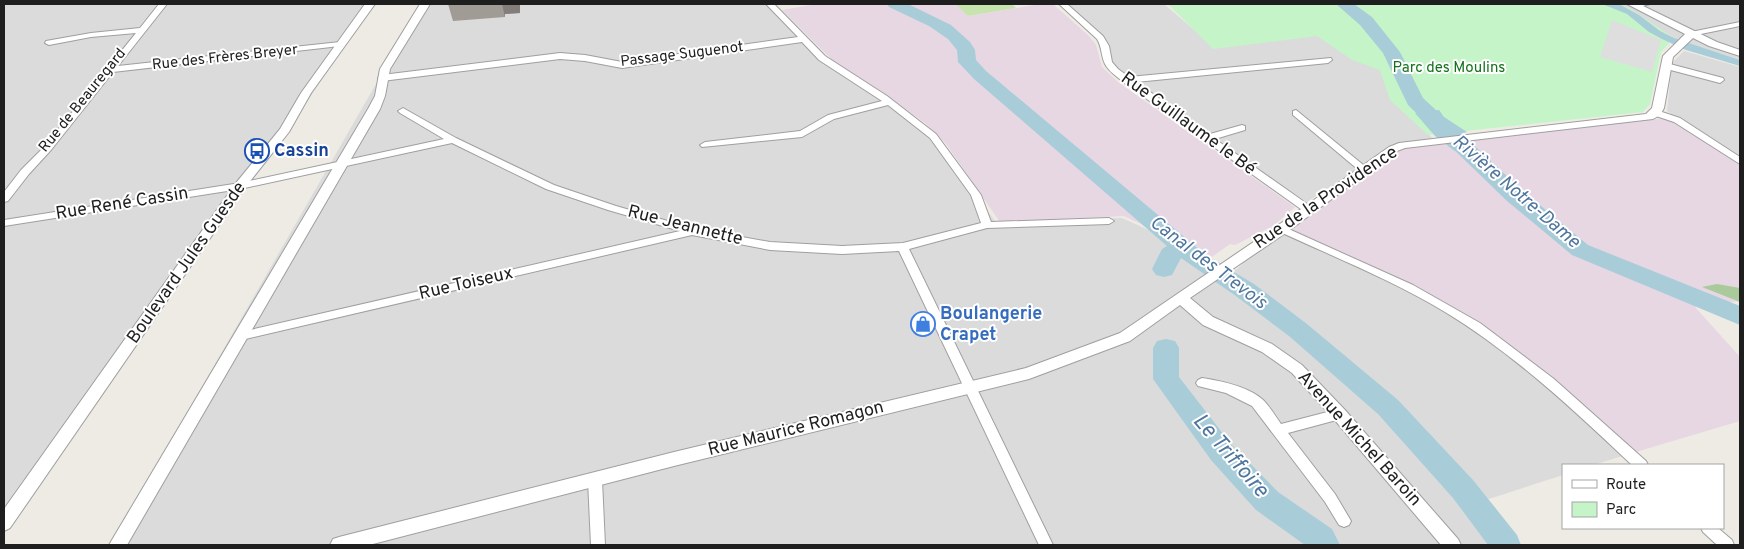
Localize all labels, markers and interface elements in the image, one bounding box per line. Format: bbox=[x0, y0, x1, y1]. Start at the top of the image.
street label: Passage Suguenot bbox=[619, 38, 745, 72]
street label: Rue des Frères Breyer bbox=[151, 41, 299, 75]
street label: Rue de Beauregard bbox=[35, 45, 131, 157]
park label: Parc des Moulins bbox=[1393, 59, 1505, 78]
street label: Rue Guillaume le Bé bbox=[1116, 67, 1260, 181]
water label: Rivière Notre-Dame bbox=[1447, 130, 1585, 254]
bus stop icon: Cassin bbox=[244, 138, 270, 164]
place label: Cassin bbox=[274, 140, 329, 163]
street label: Rue de la Providence bbox=[1250, 141, 1402, 255]
street label: Boulevard Jules Guesde bbox=[122, 178, 252, 348]
street label: Rue René Cassin bbox=[54, 182, 190, 226]
street label: Rue Jeannette bbox=[625, 201, 745, 251]
water label: Canal des Trevois bbox=[1144, 211, 1272, 315]
street label: Rue Toiseux bbox=[417, 262, 515, 306]
place label: Boulangerie Crapet bbox=[940, 303, 1042, 347]
shop icon: Boulangerie Crapet bbox=[910, 311, 936, 337]
street label: Avenue Michel Baroin bbox=[1292, 366, 1426, 512]
street label: Rue Maurice Romagon bbox=[706, 396, 886, 462]
water label: Le Triffoire bbox=[1186, 408, 1274, 504]
legend bbox=[1562, 464, 1724, 529]
text: Route bbox=[1606, 476, 1646, 495]
text: Parc bbox=[1606, 501, 1636, 520]

